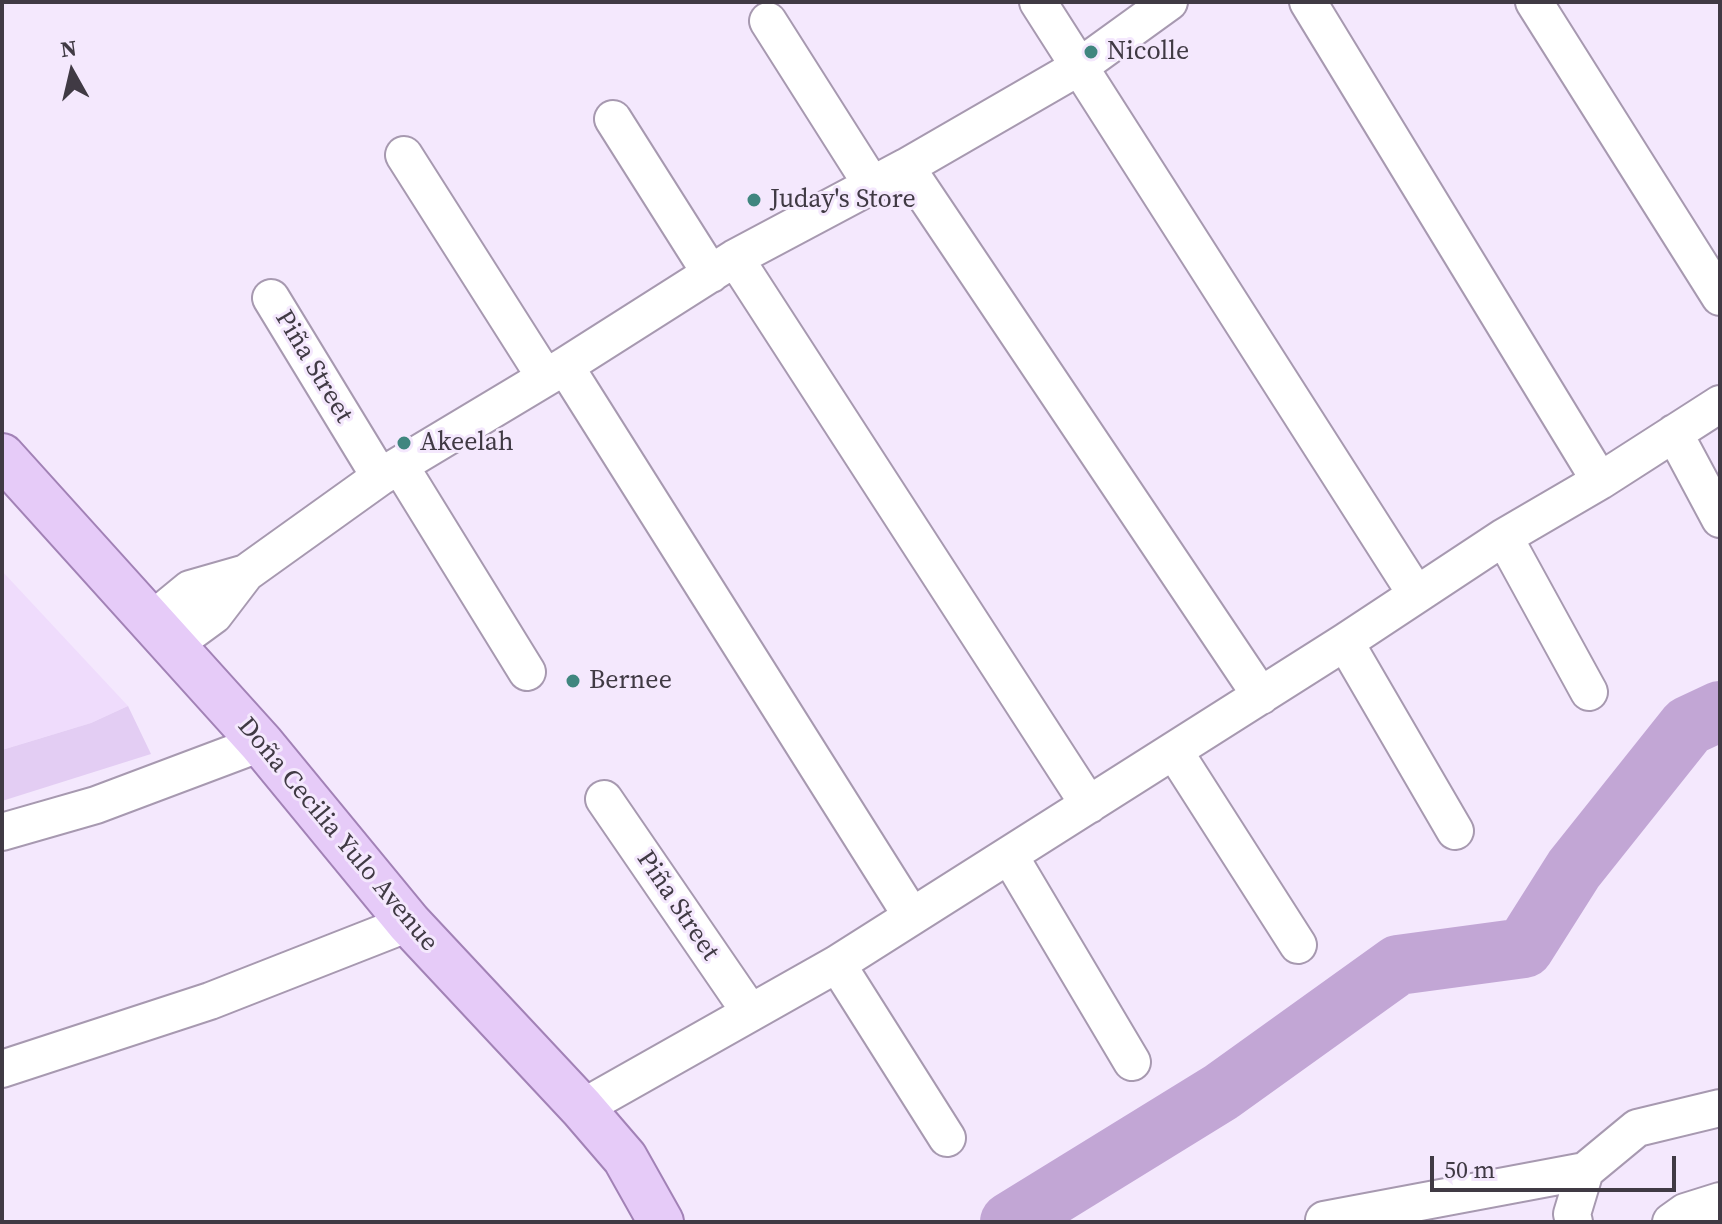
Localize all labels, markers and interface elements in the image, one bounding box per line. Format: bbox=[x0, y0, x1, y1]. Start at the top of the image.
north arrow bbox=[32, 32, 112, 112]
text: N bbox=[59, 32, 79, 64]
place label: Nicolle bbox=[1107, 36, 1189, 68]
marker: Nicolle bbox=[1082, 43, 1100, 61]
place label: Juday's Store bbox=[770, 184, 916, 216]
marker: Juday's Store bbox=[745, 191, 763, 209]
street label: Piña Street bbox=[267, 305, 359, 429]
place label: Akeelah bbox=[420, 427, 514, 459]
marker: Akeelah bbox=[395, 434, 413, 452]
place label: Bernee bbox=[589, 665, 672, 697]
marker: Bernee bbox=[564, 672, 582, 690]
street label: Doña Cecilia Yulo Avenue bbox=[230, 712, 444, 958]
street label: Piña Street bbox=[629, 845, 725, 967]
scale bar bbox=[1434, 1140, 1680, 1190]
text: 50 m bbox=[1444, 1153, 1495, 1186]

